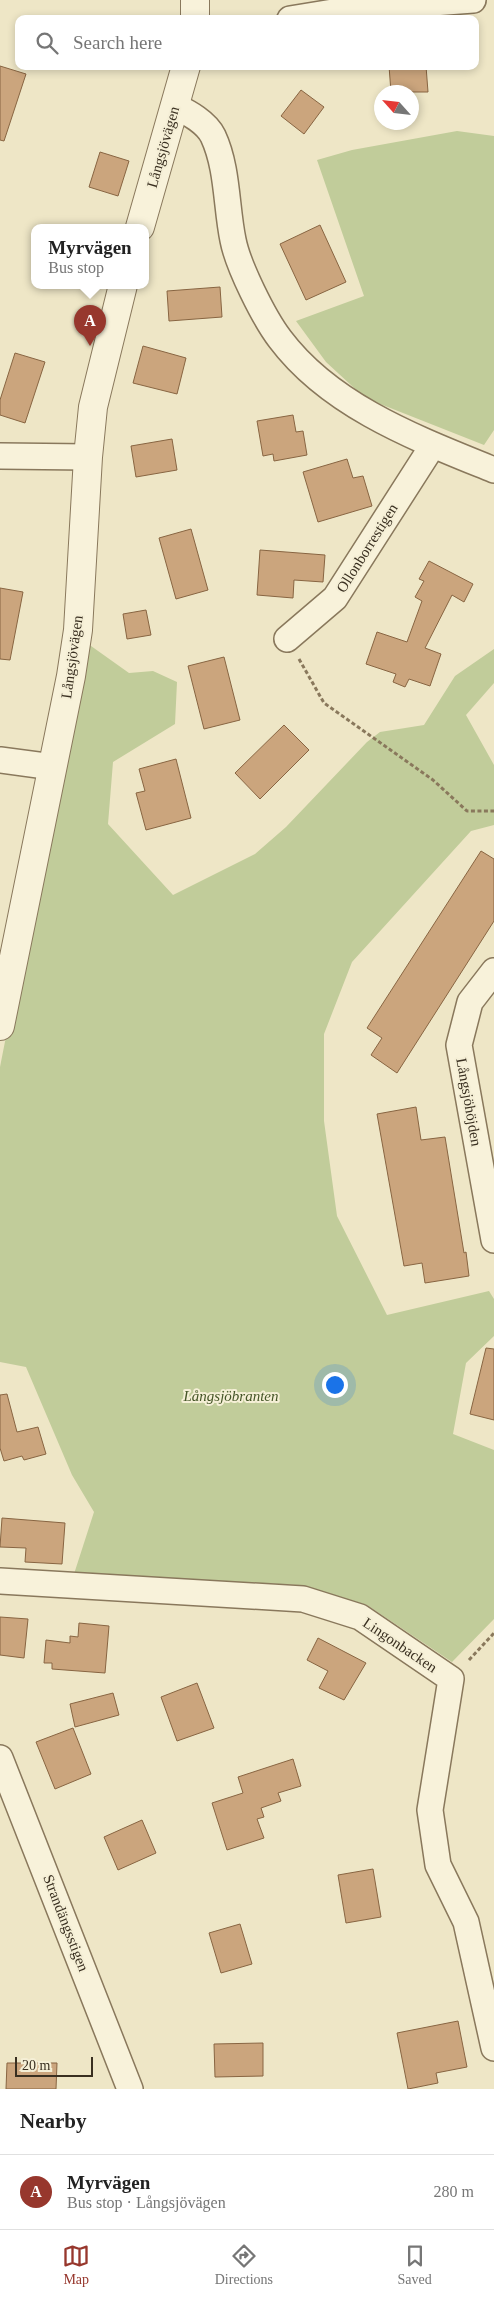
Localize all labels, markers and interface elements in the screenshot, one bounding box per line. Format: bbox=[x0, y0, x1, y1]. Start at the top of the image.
search box bbox=[15, 15, 479, 70]
icon: search bbox=[33, 29, 61, 57]
text: Search here bbox=[73, 32, 162, 53]
north arrow bbox=[374, 85, 419, 130]
street label: Långsjövägen bbox=[144, 104, 182, 190]
popup bbox=[31, 224, 149, 289]
text: Myrvägen bbox=[48, 237, 132, 258]
text: Bus stop bbox=[48, 259, 104, 276]
pin: A bbox=[74, 305, 106, 346]
street label: Ollonborrestigen bbox=[333, 500, 401, 595]
street label: Långsjövägen bbox=[58, 614, 86, 700]
street label: Långsjöhöjden bbox=[453, 1057, 485, 1148]
your location bbox=[322, 1372, 348, 1398]
park label: Långsjöbranten bbox=[182, 1388, 279, 1404]
street label: Lingonbacken bbox=[360, 1614, 440, 1676]
street label: Strandängsstigen bbox=[40, 1872, 92, 1974]
scale bar bbox=[15, 2054, 92, 2077]
text: 20 m bbox=[22, 2058, 50, 2073]
text: Nearby bbox=[20, 2109, 87, 2133]
text: Myrvägen bbox=[67, 2172, 150, 2193]
text: A bbox=[30, 2183, 42, 2200]
text: 280 m bbox=[434, 2183, 474, 2200]
text: Bus stop · Långsjövägen bbox=[67, 2194, 226, 2211]
tab: Map bbox=[62, 2242, 90, 2288]
tab: Directions bbox=[215, 2242, 273, 2288]
tab: Saved bbox=[398, 2242, 432, 2288]

